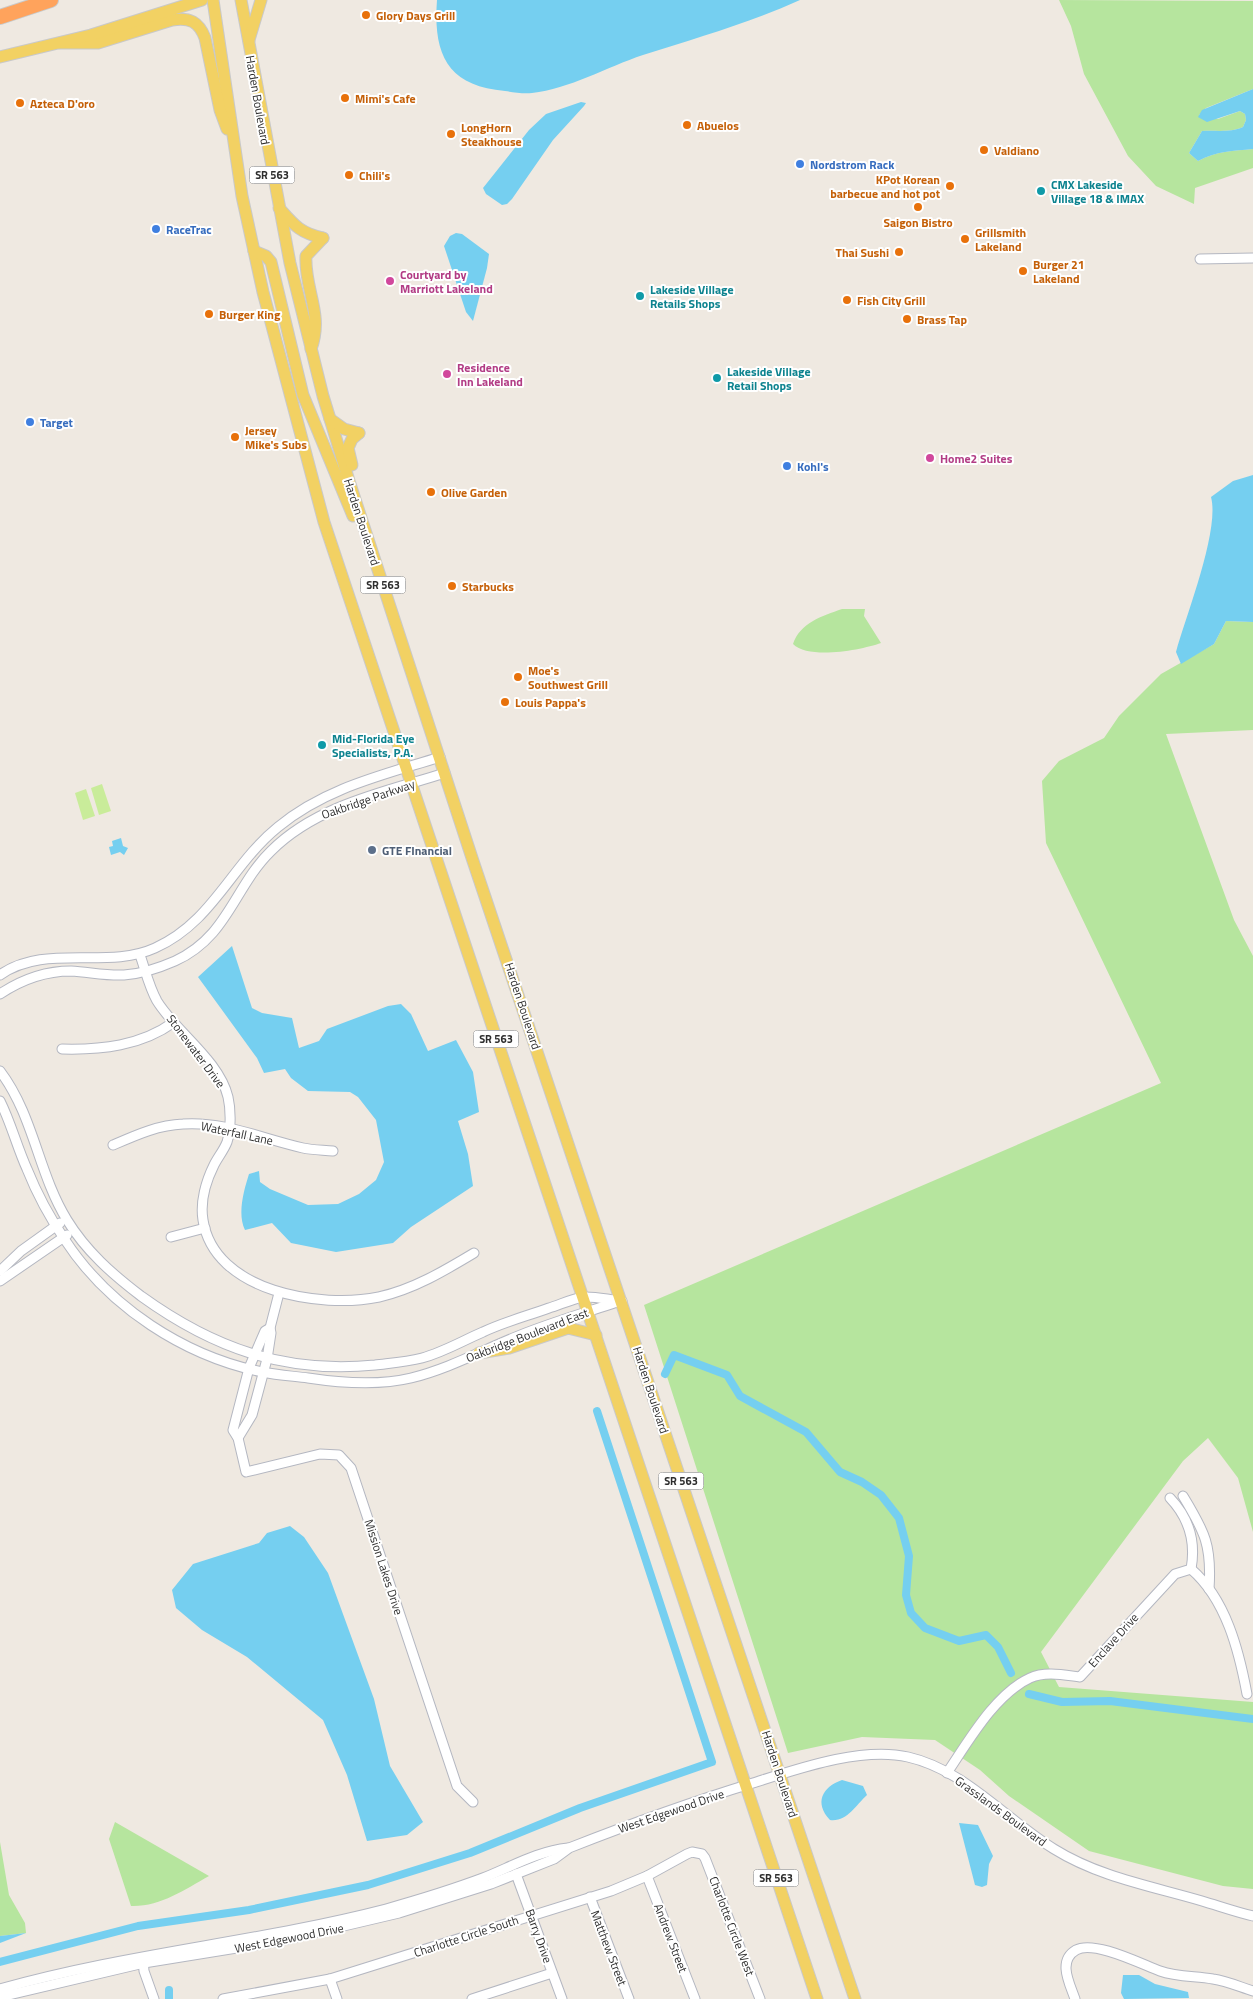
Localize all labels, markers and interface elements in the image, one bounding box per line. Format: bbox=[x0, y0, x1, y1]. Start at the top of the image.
place label: Glory Days Grill bbox=[376, 6, 455, 25]
marker: Glory Days Grill bbox=[360, 9, 372, 21]
street label: Harden Boulevard bbox=[241, 54, 275, 146]
place label: Mimi's Cafe bbox=[355, 89, 416, 108]
marker: Mimi's Cafe bbox=[339, 92, 351, 104]
place label: Azteca D'oro bbox=[30, 94, 95, 113]
marker: Azteca D'oro bbox=[14, 97, 26, 109]
place label: Abuelos bbox=[697, 116, 739, 135]
place label: LongHorn Steakhouse bbox=[461, 118, 522, 151]
marker: Abuelos bbox=[681, 119, 693, 131]
marker: LongHorn Steakhouse bbox=[445, 128, 457, 140]
place label: Valdiano bbox=[994, 141, 1039, 160]
marker: Valdiano bbox=[978, 144, 990, 156]
place label: Nordstrom Rack bbox=[810, 155, 895, 174]
marker: Nordstrom Rack bbox=[794, 158, 806, 170]
road number: SR 563 bbox=[250, 166, 294, 184]
place label: Chili's bbox=[359, 166, 390, 185]
marker: Chili's bbox=[343, 169, 355, 181]
place label: KPot Korean barbecue and hot pot bbox=[830, 170, 941, 203]
place label: CMX Lakeside Village 18 & IMAX bbox=[1051, 175, 1144, 208]
marker: KPot Korean barbecue and hot pot bbox=[944, 180, 956, 192]
marker: CMX Lakeside Village 18 & IMAX bbox=[1035, 185, 1047, 197]
marker: Saigon Bistro bbox=[912, 201, 924, 213]
place label: Saigon Bistro bbox=[883, 213, 953, 232]
place label: RaceTrac bbox=[166, 220, 212, 239]
marker: RaceTrac bbox=[150, 223, 162, 235]
place label: Grillsmith Lakeland bbox=[975, 223, 1026, 256]
marker: Grillsmith Lakeland bbox=[959, 233, 971, 245]
place label: Thai Sushi bbox=[836, 243, 889, 262]
marker: Thai Sushi bbox=[893, 246, 905, 258]
place label: Burger 21 Lakeland bbox=[1033, 255, 1084, 288]
place label: Courtyard by Marriott Lakeland bbox=[400, 265, 493, 298]
marker: Burger 21 Lakeland bbox=[1017, 265, 1029, 277]
marker: Courtyard by Marriott Lakeland bbox=[384, 275, 396, 287]
place label: Lakeside Village Retails Shops bbox=[650, 280, 734, 313]
marker: Lakeside Village Retails Shops bbox=[634, 290, 646, 302]
place label: Fish City Grill bbox=[857, 291, 925, 310]
marker: Fish City Grill bbox=[841, 294, 853, 306]
place label: Burger King bbox=[219, 305, 281, 324]
marker: Burger King bbox=[203, 308, 215, 320]
place label: Brass Tap bbox=[917, 310, 967, 329]
marker: Brass Tap bbox=[901, 313, 913, 325]
place label: Residence Inn Lakeland bbox=[457, 358, 523, 391]
place label: Lakeside Village Retail Shops bbox=[727, 362, 811, 395]
marker: Residence Inn Lakeland bbox=[441, 368, 453, 380]
marker: Lakeside Village Retail Shops bbox=[711, 372, 723, 384]
place label: Target bbox=[40, 413, 74, 432]
marker: Target bbox=[24, 416, 36, 428]
place label: Jersey Mike's Subs bbox=[245, 421, 307, 454]
marker: Jersey Mike's Subs bbox=[229, 431, 241, 443]
place label: Home2 Suites bbox=[940, 449, 1013, 468]
marker: Home2 Suites bbox=[924, 452, 936, 464]
place label: Kohl's bbox=[797, 457, 829, 476]
marker: Kohl's bbox=[781, 460, 793, 472]
street label: Harden Boulevard bbox=[339, 476, 385, 568]
place label: Olive Garden bbox=[441, 483, 507, 502]
marker: Olive Garden bbox=[425, 486, 437, 498]
road number: SR 563 bbox=[360, 576, 406, 594]
place label: Starbucks bbox=[462, 577, 514, 596]
marker: Starbucks bbox=[446, 580, 458, 592]
place label: Moe's Southwest Grill bbox=[528, 661, 608, 694]
marker: Moe's Southwest Grill bbox=[512, 671, 524, 683]
place label: Louis Pappa's bbox=[515, 693, 586, 712]
marker: Louis Pappa's bbox=[499, 696, 511, 708]
place label: Mid-Florida Eye Specialists, P.A. bbox=[332, 729, 414, 762]
marker: Mid-Florida Eye Specialists, P.A. bbox=[316, 739, 328, 751]
street label: Oakbridge Parkway bbox=[319, 774, 418, 824]
place label: GTE FInancial bbox=[382, 841, 452, 860]
marker: GTE FInancial bbox=[366, 844, 378, 856]
street label: Harden Boulevard bbox=[500, 960, 546, 1052]
street label: Stonewater Drive bbox=[162, 1010, 230, 1092]
road number: SR 563 bbox=[474, 1030, 518, 1048]
street label: Waterfall Lane bbox=[199, 1116, 275, 1150]
street label: Oakbridge Boulevard East bbox=[463, 1303, 592, 1367]
street label: Harden Boulevard bbox=[628, 1344, 674, 1436]
road number: SR 563 bbox=[658, 1472, 704, 1490]
street label: Mission Lakes Drive bbox=[360, 1517, 408, 1617]
street label: Enclave Drive bbox=[1083, 1609, 1143, 1671]
street label: Harden Boulevard bbox=[757, 1728, 803, 1820]
street label: Grasslands Boulevard bbox=[951, 1771, 1051, 1851]
street label: West Edgewood Drive bbox=[615, 1784, 727, 1838]
road number: SR 563 bbox=[754, 1870, 798, 1886]
street label: Charlotte Circle West bbox=[704, 1873, 760, 1979]
street label: Andrew Street bbox=[649, 1901, 693, 1976]
street label: Barry Drive bbox=[520, 1906, 558, 1966]
street label: Matthew Street bbox=[586, 1907, 632, 1989]
street label: Charlotte Circle South bbox=[411, 1910, 521, 1962]
street label: West Edgewood Drive bbox=[233, 1918, 345, 1958]

